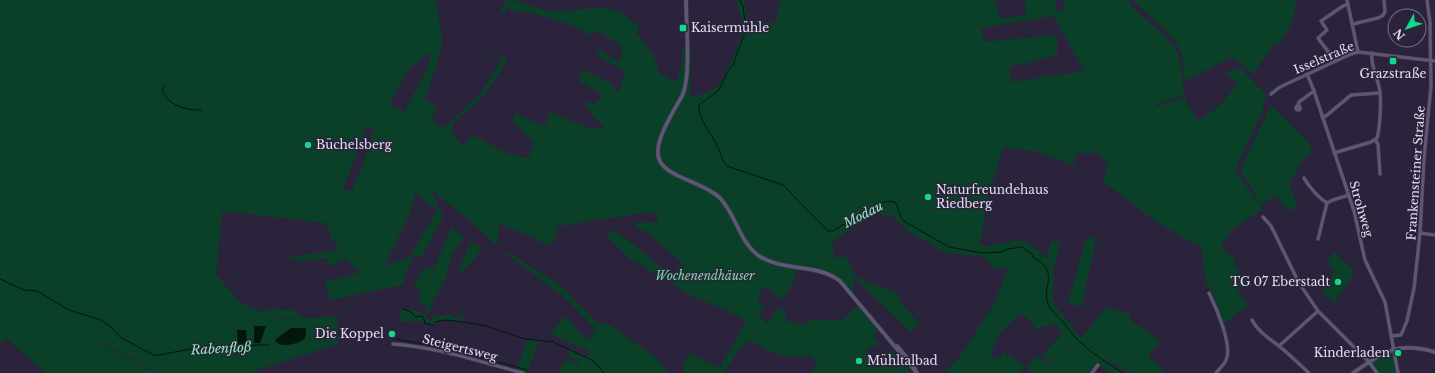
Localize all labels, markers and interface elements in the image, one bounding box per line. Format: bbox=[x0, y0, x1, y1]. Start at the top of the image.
north arrow bbox=[1387, 8, 1427, 48]
place label: Kaisermühle bbox=[691, 20, 769, 35]
marker: Kaisermühle bbox=[678, 23, 688, 33]
text: N bbox=[1390, 25, 1408, 43]
street label: Isselstraße bbox=[1291, 38, 1356, 77]
marker: Grazstraße bbox=[1388, 56, 1398, 66]
place label: Grazstraße bbox=[1360, 66, 1427, 81]
street label: Frankensteiner Straße bbox=[1403, 105, 1428, 241]
place label: Büchelsberg bbox=[316, 137, 393, 152]
marker: Büchelsberg bbox=[303, 140, 313, 150]
street label: Strohweg bbox=[1346, 179, 1377, 239]
place label: Naturfreundehaus Riedberg bbox=[936, 182, 1048, 211]
marker: Naturfreundehaus Riedberg bbox=[923, 192, 933, 202]
water label: Modau bbox=[840, 197, 886, 232]
park label: Wochenendhäuser bbox=[655, 268, 755, 283]
place label: TG 07 Eberstadt bbox=[1230, 274, 1330, 289]
marker: TG 07 Eberstadt bbox=[1333, 277, 1343, 287]
place label: Die Koppel bbox=[315, 326, 384, 341]
marker: Die Koppel bbox=[387, 329, 397, 339]
street label: Steigertsweg bbox=[421, 331, 500, 364]
water label: Rabenfloß bbox=[189, 338, 252, 359]
place label: Kinderladen bbox=[1314, 345, 1390, 360]
marker: Kinderladen bbox=[1393, 348, 1403, 358]
place label: Mühltalbad bbox=[867, 353, 938, 368]
marker: Mühltalbad bbox=[854, 356, 864, 366]

